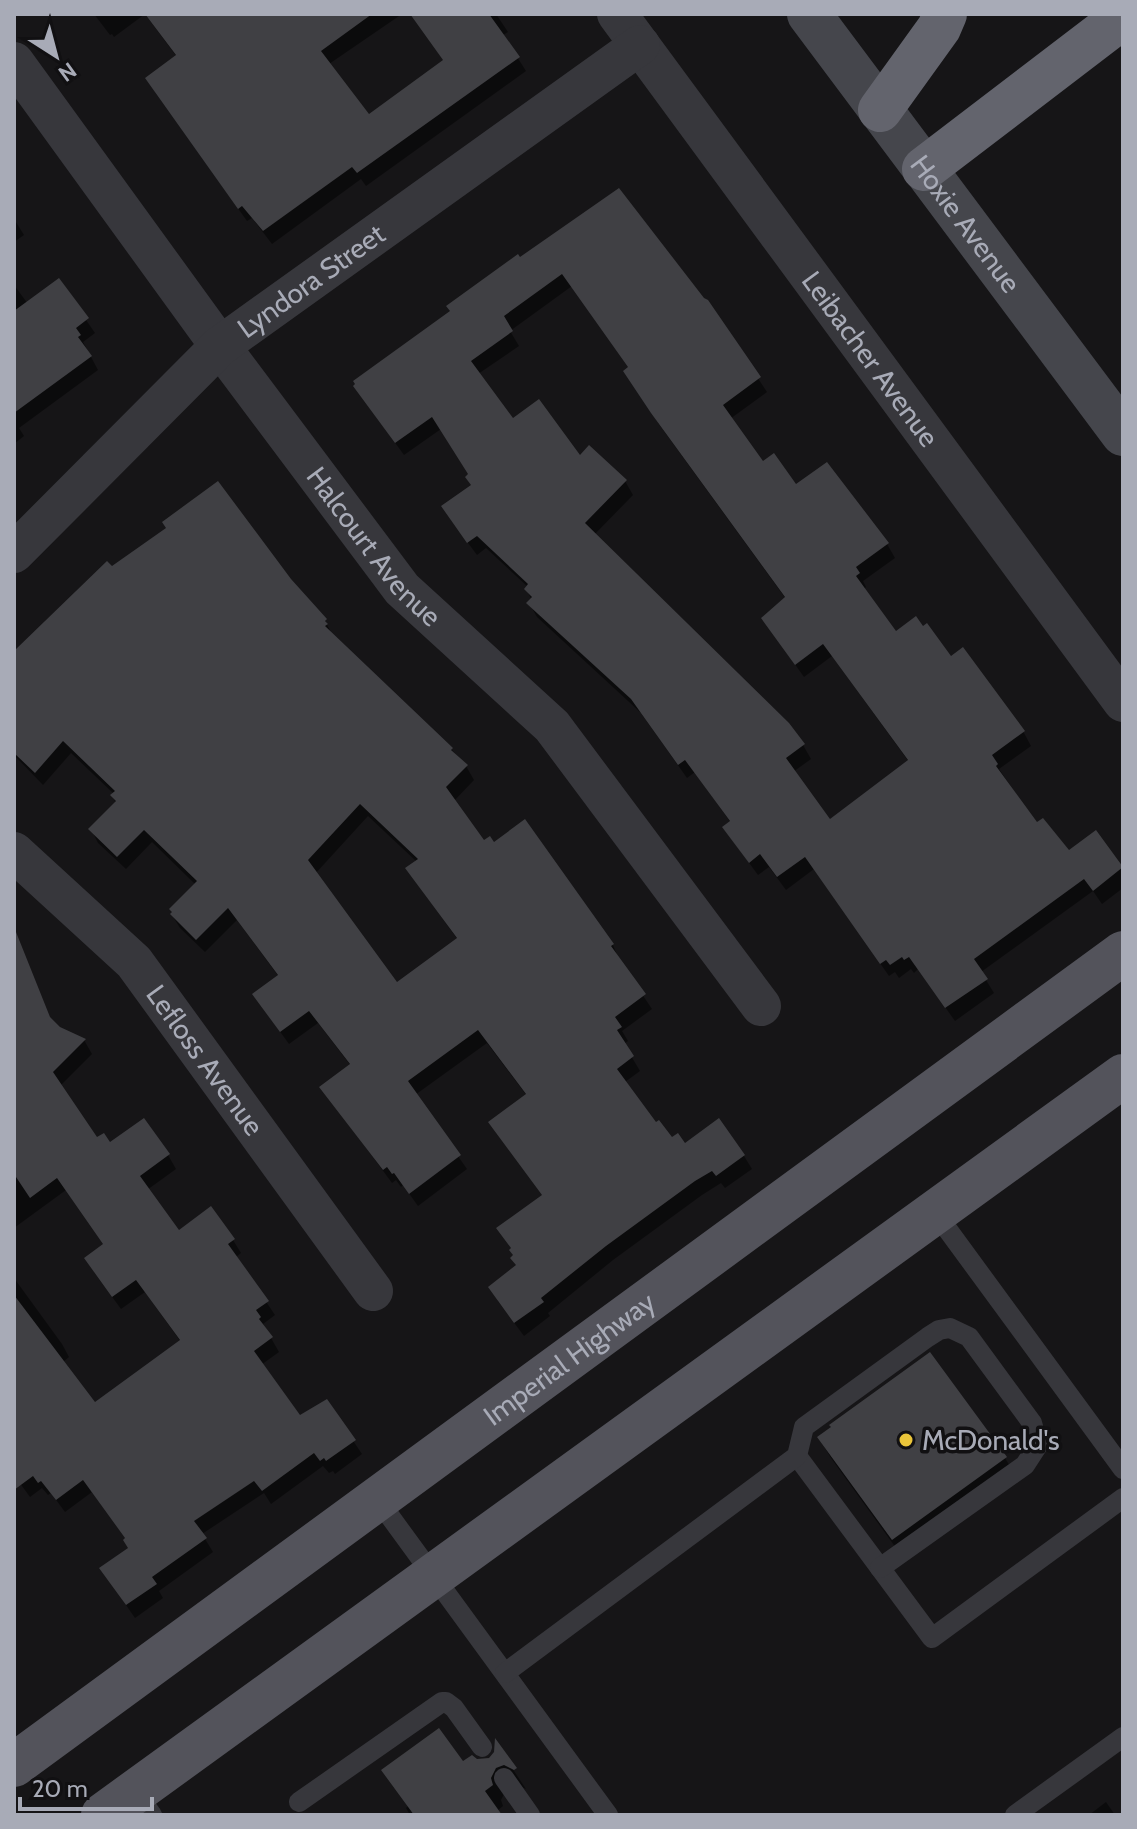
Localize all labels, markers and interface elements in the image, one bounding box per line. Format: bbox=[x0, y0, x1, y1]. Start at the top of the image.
north arrow bbox=[16, 16, 96, 96]
text: N bbox=[53, 56, 82, 87]
street label: Hoxie Avenue bbox=[903, 148, 1028, 299]
street label: Lyndora Street bbox=[231, 217, 391, 345]
street label: Leibacher Avenue bbox=[795, 264, 946, 453]
street label: Halcourt Avenue bbox=[300, 460, 448, 633]
street label: Lefloss Avenue bbox=[139, 978, 271, 1142]
street label: Imperial Highway bbox=[477, 1285, 662, 1433]
place label: McDonald's bbox=[922, 1423, 1060, 1457]
marker: McDonald's bbox=[897, 1431, 915, 1449]
scale bar bbox=[20, 1761, 152, 1811]
text: 20 m bbox=[32, 1774, 88, 1803]

